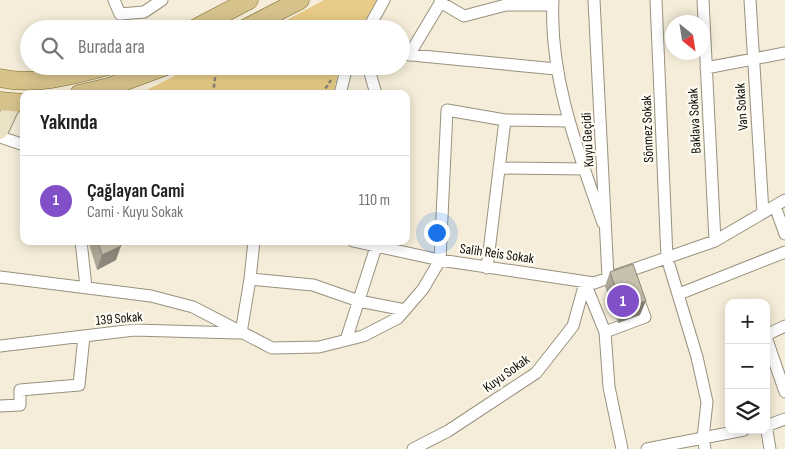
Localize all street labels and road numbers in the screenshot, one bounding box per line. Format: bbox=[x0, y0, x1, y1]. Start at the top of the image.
street label: Van Sokak bbox=[731, 82, 752, 131]
street label: Baklava Sokak bbox=[684, 87, 705, 154]
street label: Sönmez Sokak bbox=[638, 94, 657, 163]
street label: Kuyu Geçidi bbox=[578, 112, 597, 168]
street label: Salih Reis Sokak bbox=[459, 240, 536, 267]
street label: 139 Sokak bbox=[95, 308, 144, 329]
street label: Kuyu Sokak bbox=[480, 350, 533, 396]

